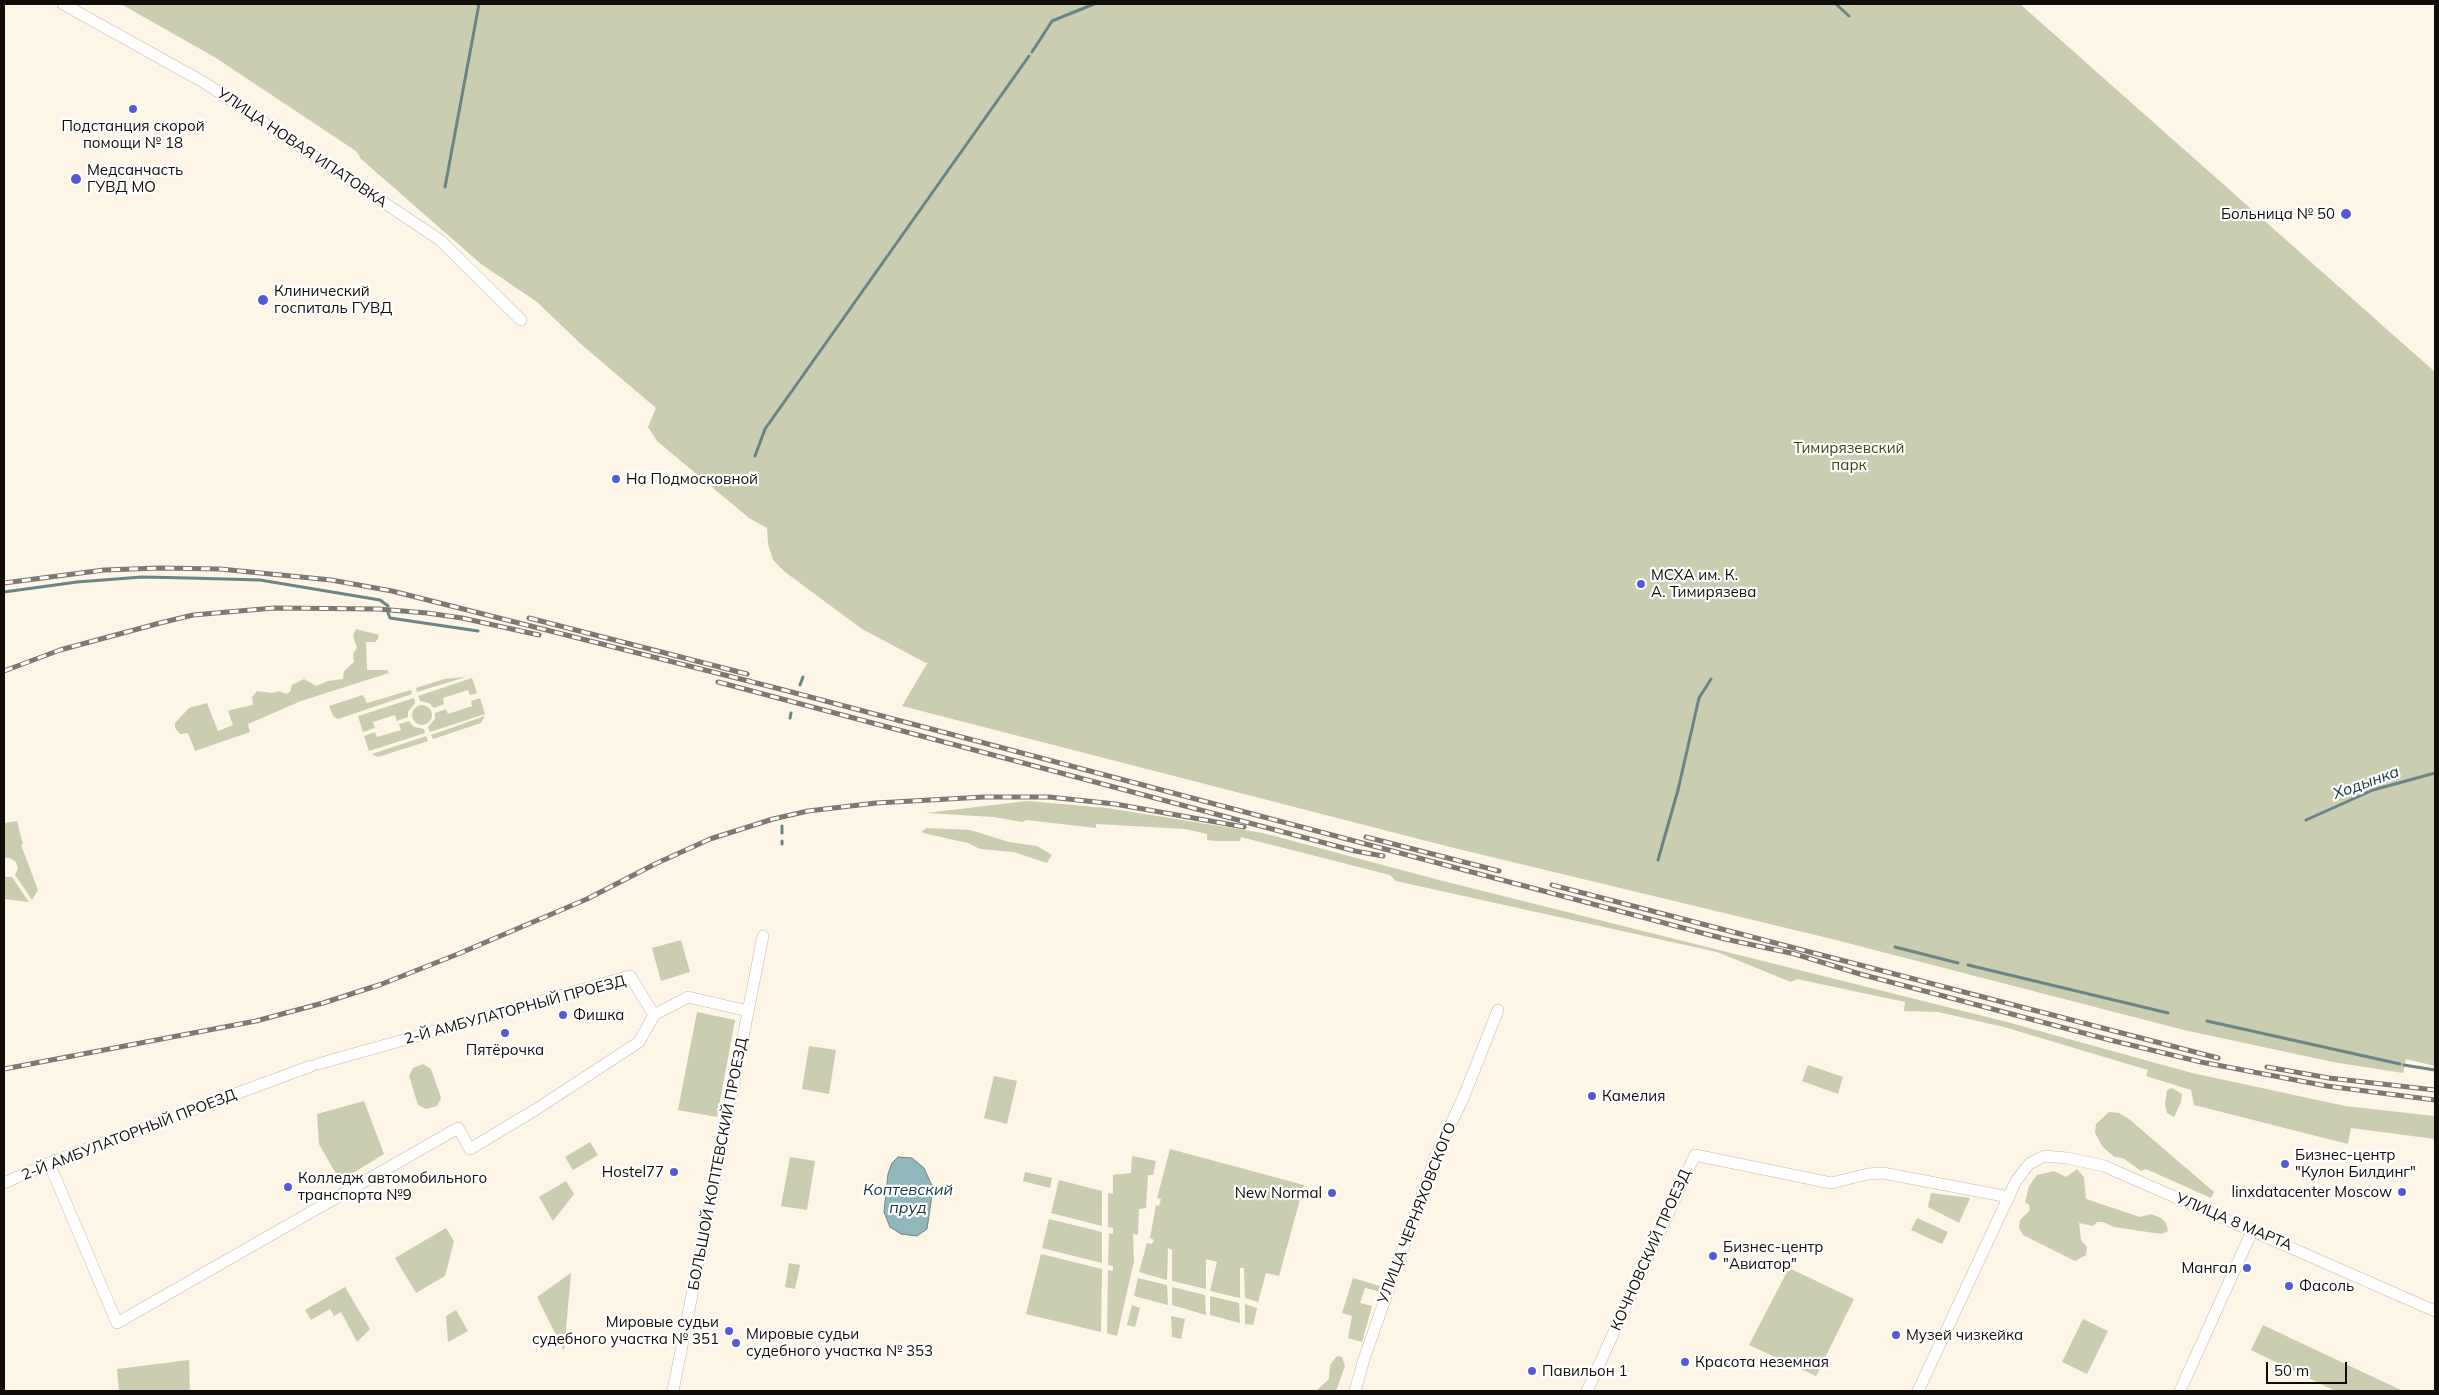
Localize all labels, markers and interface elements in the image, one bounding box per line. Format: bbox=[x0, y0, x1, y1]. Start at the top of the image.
street label: УЛИЦА НОВАЯ ИПАТОВКА bbox=[214, 84, 390, 212]
marker: Подстанция скорой помощи № 18 bbox=[127, 103, 139, 115]
place label: Подстанция скорой помощи № 18 bbox=[61, 117, 205, 152]
place label: Медсанчасть ГУВД МО bbox=[87, 161, 183, 196]
marker: Медсанчасть ГУВД МО bbox=[69, 172, 83, 186]
place label: Больница № 50 bbox=[2221, 205, 2335, 223]
marker: Больница № 50 bbox=[2339, 207, 2353, 221]
place label: Клинический госпиталь ГУВД bbox=[274, 282, 392, 317]
marker: Клинический госпиталь ГУВД bbox=[256, 293, 270, 307]
park label: Тимирязевский парк bbox=[1793, 439, 1905, 474]
place label: На Подмосковной bbox=[626, 470, 758, 488]
marker: На Подмосковной bbox=[610, 473, 622, 485]
place label: МСХА им. К. А. Тимирязева bbox=[1651, 566, 1756, 601]
marker: МСХА им. К. А. Тимирязева bbox=[1635, 578, 1647, 590]
water label: Ходынка bbox=[2330, 762, 2402, 804]
street label: 2-Й АМБУЛАТОРНЫЙ ПРОЕЗД bbox=[402, 972, 628, 1048]
place label: Фишка bbox=[573, 1006, 624, 1024]
marker: Фишка bbox=[557, 1009, 569, 1021]
marker: Пятёрочка bbox=[499, 1027, 511, 1039]
street label: БОЛЬШОЙ КОПТЕВСКИЙ ПРОЕЗД bbox=[685, 1036, 751, 1292]
place label: Пятёрочка bbox=[466, 1041, 544, 1059]
street label: 2-Й АМБУЛАТОРНЫЙ ПРОЕЗД bbox=[19, 1086, 239, 1184]
place label: Камелия bbox=[1602, 1087, 1665, 1105]
marker: Камелия bbox=[1586, 1090, 1598, 1102]
street label: УЛИЦА ЧЕРНЯХОВСКОГО bbox=[1374, 1120, 1460, 1306]
place label: Бизнес-центр "Кулон Билдинг" bbox=[2295, 1146, 2416, 1181]
marker: Бизнес-центр "Кулон Билдинг" bbox=[2279, 1158, 2291, 1170]
place label: Hostel77 bbox=[602, 1163, 664, 1181]
marker: Hostel77 bbox=[668, 1166, 680, 1178]
street label: КОЧНОВСКИЙ ПРОЕЗД bbox=[1607, 1167, 1695, 1333]
place label: Колледж автомобильного транспорта №9 bbox=[298, 1169, 487, 1204]
water label: Коптевский пруд bbox=[863, 1180, 953, 1218]
marker: Колледж автомобильного транспорта №9 bbox=[282, 1181, 294, 1193]
place label: linxdatacenter Moscow bbox=[2231, 1183, 2392, 1201]
place label: New Normal bbox=[1235, 1184, 1322, 1202]
marker: linxdatacenter Moscow bbox=[2396, 1186, 2408, 1198]
marker: New Normal bbox=[1326, 1187, 1338, 1199]
street label: УЛИЦА 8 МАРТА bbox=[2173, 1189, 2295, 1255]
place label: Бизнес-центр "Авиатор" bbox=[1723, 1238, 1823, 1273]
marker: Бизнес-центр "Авиатор" bbox=[1707, 1250, 1719, 1262]
place label: Мангал bbox=[2181, 1259, 2237, 1277]
marker: Мангал bbox=[2241, 1262, 2253, 1274]
place label: Фасоль bbox=[2299, 1277, 2354, 1295]
marker: Фасоль bbox=[2283, 1280, 2295, 1292]
place label: Мировые судьи судебного участка № 351 bbox=[532, 1313, 719, 1348]
marker: Мировые судьи судебного участка № 351 bbox=[723, 1325, 735, 1337]
place label: Мировые судьи судебного участка № 353 bbox=[746, 1325, 933, 1360]
place label: Музей чизкейка bbox=[1906, 1326, 2023, 1344]
marker: Музей чизкейка bbox=[1890, 1329, 1902, 1341]
marker: Мировые судьи судебного участка № 353 bbox=[730, 1337, 742, 1349]
scale bar bbox=[2269, 1352, 2350, 1384]
place label: Красота неземная bbox=[1695, 1353, 1829, 1371]
marker: Красота неземная bbox=[1679, 1356, 1691, 1368]
text: 50 m bbox=[2274, 1361, 2309, 1380]
place label: Павильон 1 bbox=[1542, 1362, 1628, 1380]
marker: Павильон 1 bbox=[1526, 1365, 1538, 1377]

